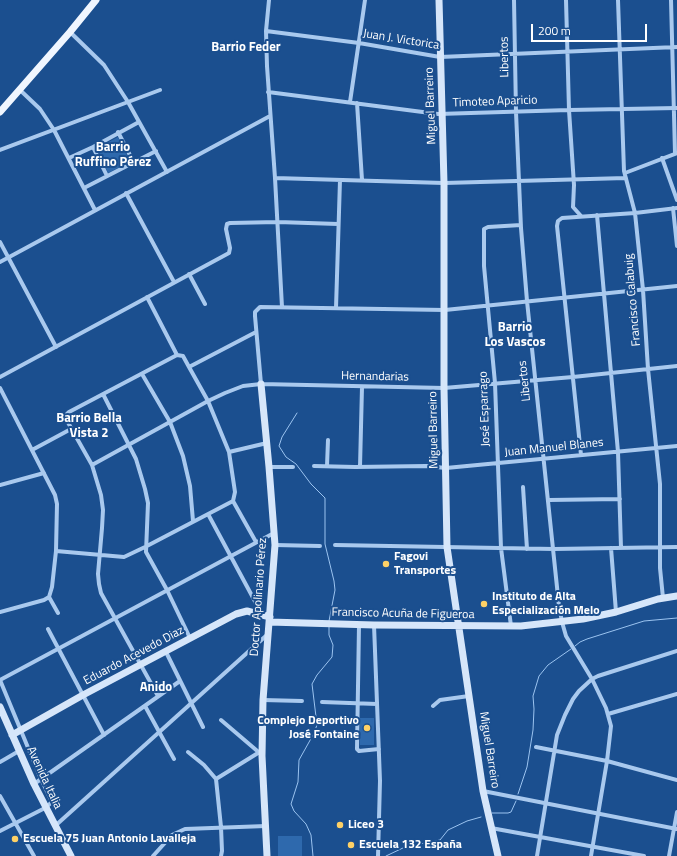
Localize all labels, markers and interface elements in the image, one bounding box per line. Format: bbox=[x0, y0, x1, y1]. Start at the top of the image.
scale bar bbox=[533, 16, 649, 42]
text: 200 m bbox=[538, 21, 571, 40]
street label: Juan J. Victorica bbox=[362, 27, 440, 53]
street label: Libertos bbox=[497, 36, 513, 78]
district label: Barrio Feder bbox=[211, 40, 281, 56]
street label: Miguel Barreiro bbox=[422, 67, 440, 145]
street label: Timoteo Aparicio bbox=[452, 93, 538, 111]
district label: Barrio Ruffino Pérez bbox=[75, 140, 151, 171]
street label: Francisco Calabuig bbox=[622, 253, 644, 347]
district label: Barrio Los Vascos bbox=[484, 320, 546, 351]
street label: Libertos bbox=[516, 360, 534, 402]
street label: Hernandarias bbox=[341, 369, 409, 385]
street label: José Esparrago bbox=[476, 371, 494, 447]
street label: Miguel Barreiro bbox=[426, 391, 442, 469]
district label: Barrio Bella Vista 2 bbox=[56, 411, 122, 442]
street label: Juan Manuel Blanes bbox=[504, 436, 604, 460]
street label: Doctor Apolinario Pérez bbox=[248, 537, 270, 657]
place label: Fagovi Transportes bbox=[394, 550, 456, 578]
marker: Fagovi Transportes bbox=[381, 559, 391, 569]
place label: Instituto de Alta Especialización Melo bbox=[492, 590, 600, 618]
marker: Instituto de Alta Especialización Melo bbox=[479, 599, 489, 609]
street label: Francisco Acuña de Figueroa bbox=[331, 606, 475, 622]
street label: Eduardo Acevedo Diaz bbox=[81, 623, 187, 689]
district label: Anido bbox=[140, 680, 172, 696]
street label: Miguel Barreiro bbox=[476, 711, 502, 789]
place label: Complejo Deportivo José Fontaine bbox=[257, 714, 359, 742]
marker: Complejo Deportivo José Fontaine bbox=[362, 723, 372, 733]
street label: Avenida Italia bbox=[23, 744, 65, 812]
place label: Liceo 3 bbox=[348, 818, 384, 832]
marker: Liceo 3 bbox=[335, 820, 345, 830]
place label: Escuela 75 Juan Antonio Lavalleja bbox=[23, 832, 196, 846]
marker: Escuela 75 Juan Antonio Lavalleja bbox=[10, 834, 20, 844]
place label: Escuela 132 España bbox=[359, 838, 462, 852]
marker: Escuela 132 España bbox=[346, 840, 356, 850]

